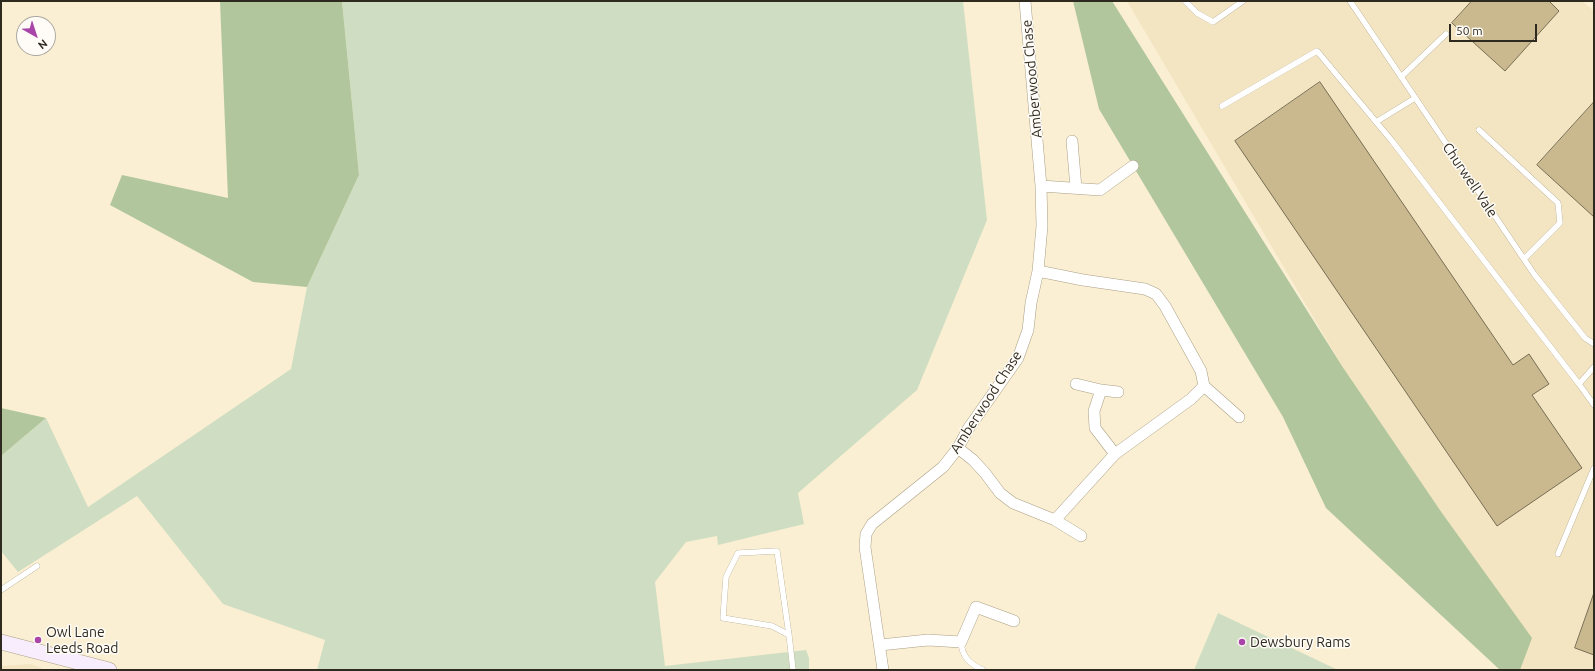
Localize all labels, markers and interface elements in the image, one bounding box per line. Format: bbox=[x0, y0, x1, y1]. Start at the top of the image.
north arrow bbox=[16, 16, 56, 56]
scale bar bbox=[1451, 16, 1539, 42]
street label: Amberwood Chase bbox=[1018, 19, 1046, 139]
text: 50 m bbox=[1456, 24, 1483, 37]
text: N bbox=[36, 37, 50, 52]
street label: Churwell Vale bbox=[1439, 139, 1501, 221]
street label: Amberwood Chase bbox=[947, 348, 1025, 456]
place label: Owl Lane Leeds Road bbox=[46, 624, 118, 656]
place label: Dewsbury Rams bbox=[1250, 634, 1350, 650]
marker: Owl Lane Leeds Road bbox=[33, 635, 43, 645]
marker: Dewsbury Rams bbox=[1237, 637, 1247, 647]

